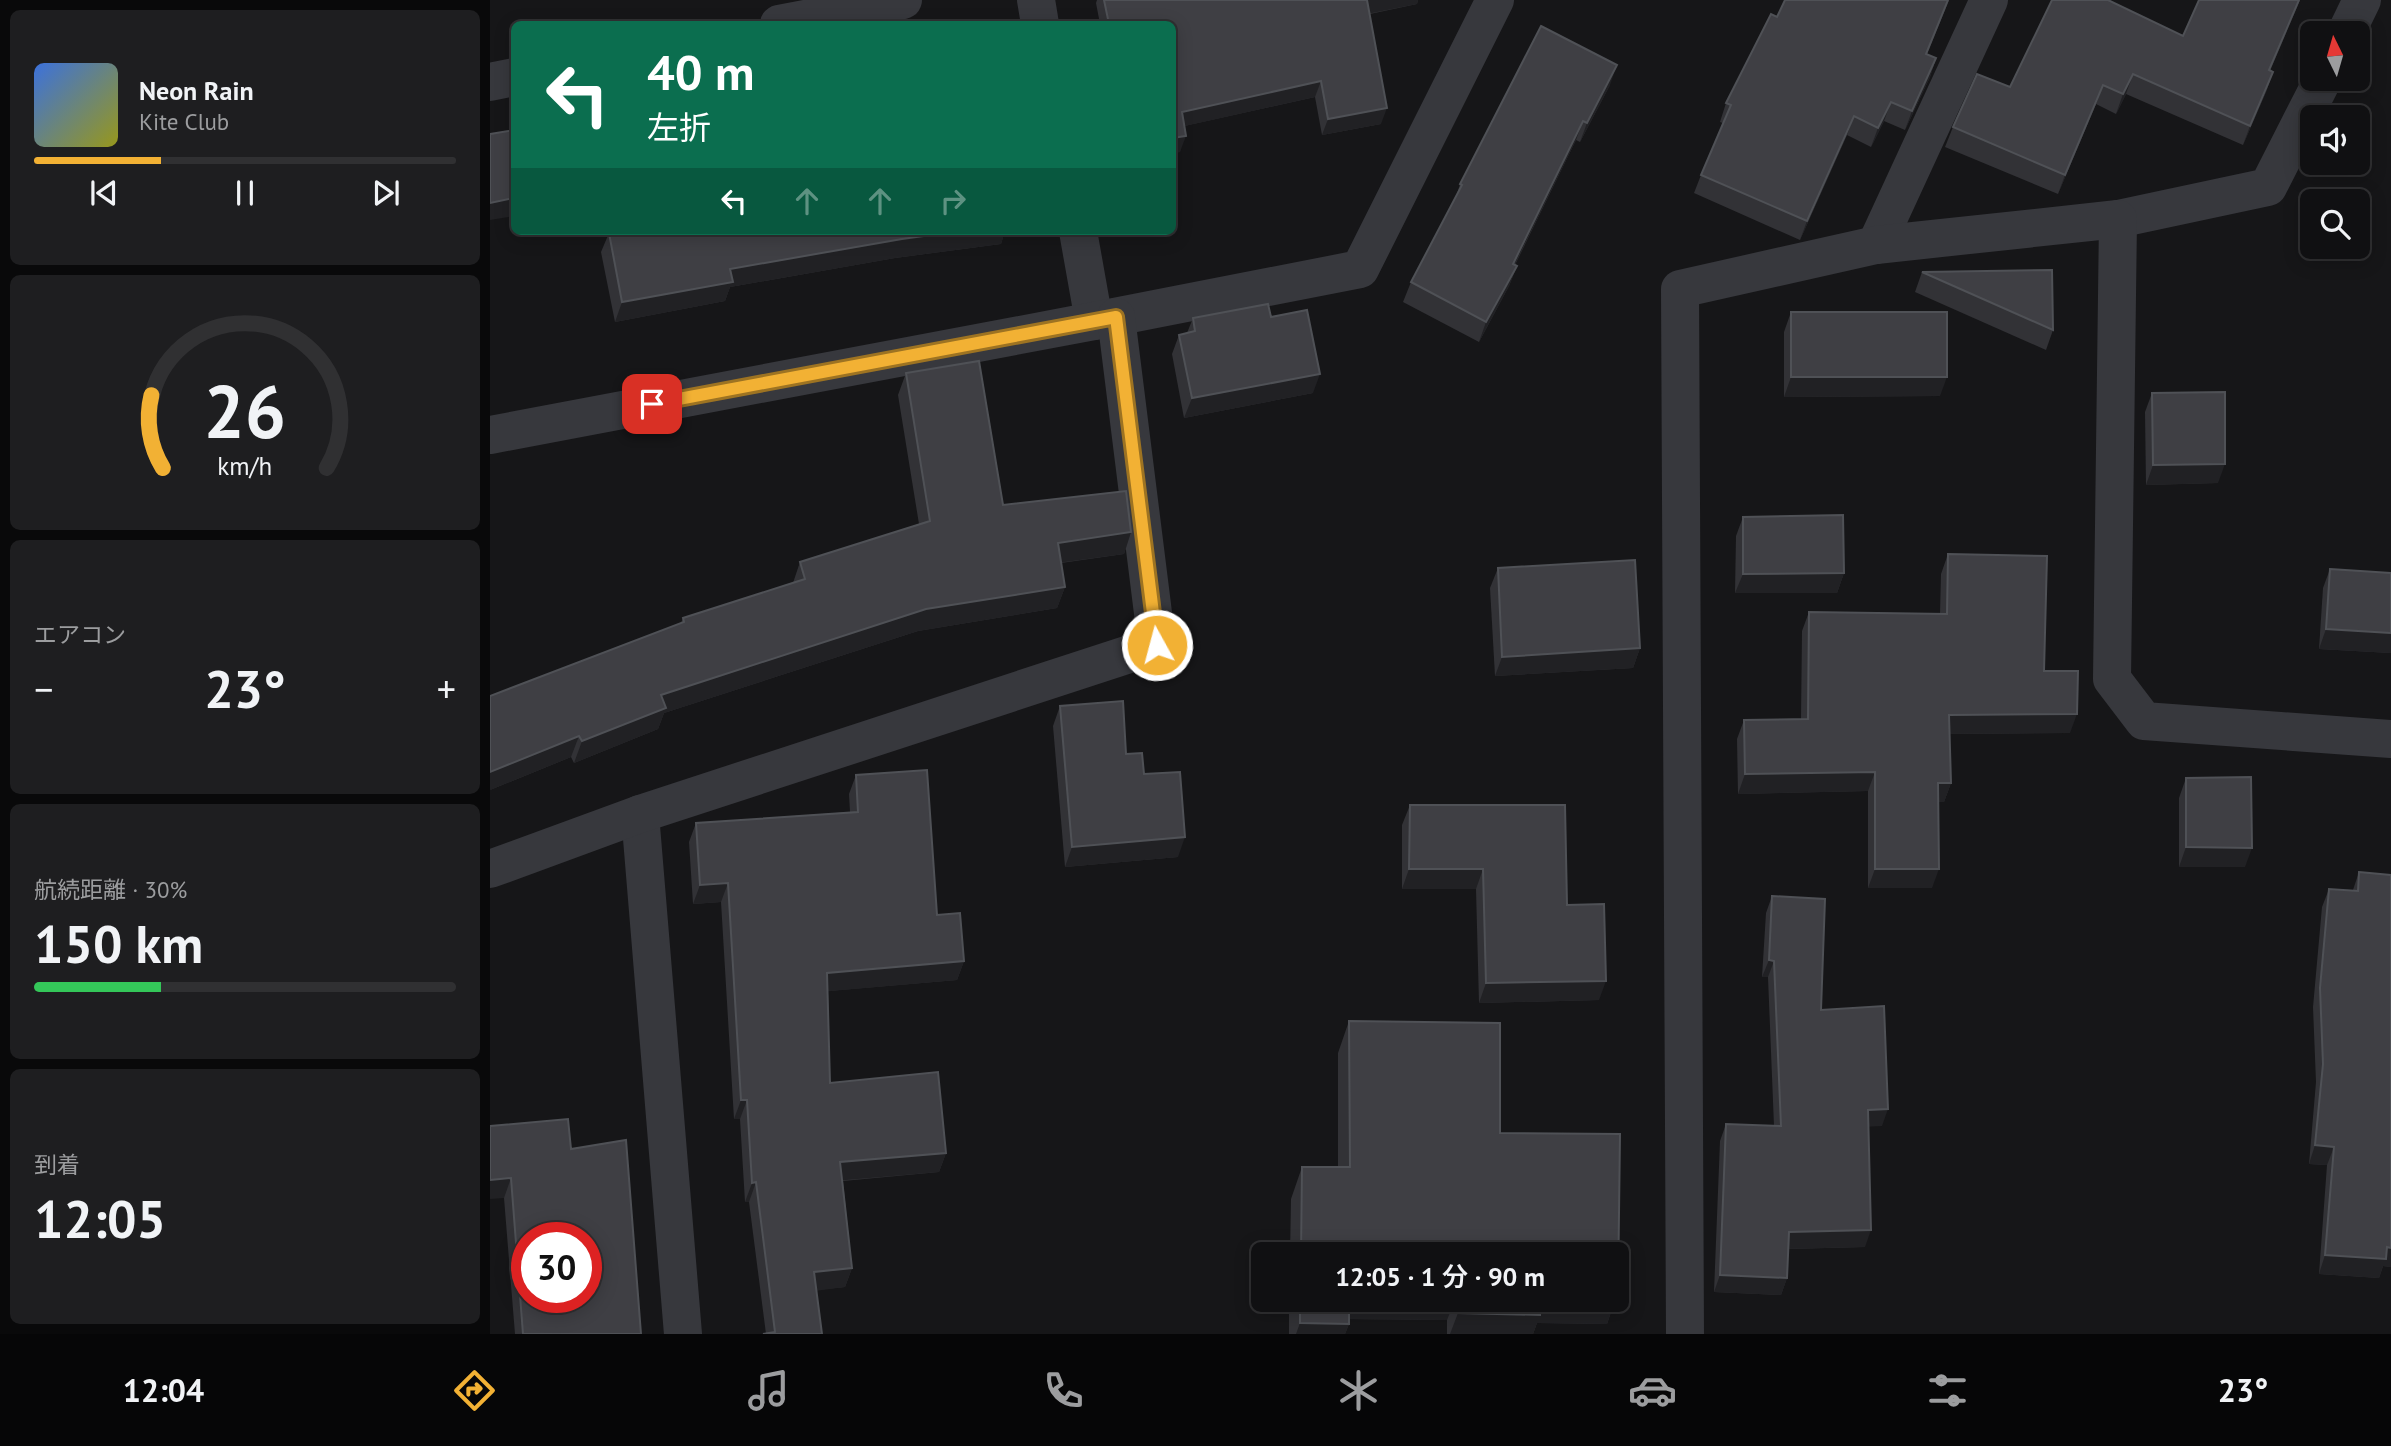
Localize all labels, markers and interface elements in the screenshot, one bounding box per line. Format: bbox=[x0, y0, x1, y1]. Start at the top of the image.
north arrow bbox=[2300, 21, 2370, 91]
map controls bbox=[2300, 21, 2370, 259]
text: 40 m bbox=[647, 40, 754, 104]
icon: left bbox=[532, 49, 623, 140]
text: Neon Rain bbox=[139, 74, 254, 107]
button: sound bbox=[2300, 105, 2370, 175]
text: 左折 bbox=[647, 106, 711, 148]
text: Kite Club bbox=[139, 107, 229, 136]
icon: previous bbox=[85, 174, 123, 212]
icon: pause bbox=[226, 174, 264, 212]
icon: next bbox=[367, 174, 405, 212]
icon: left bbox=[715, 182, 753, 220]
icon: ahead bbox=[788, 182, 826, 220]
icon: ahead bbox=[861, 182, 899, 220]
icon: right bbox=[934, 182, 972, 220]
button: search bbox=[2300, 189, 2370, 259]
text: 26 bbox=[204, 365, 286, 459]
pin bbox=[622, 374, 682, 434]
icon: arrive bbox=[633, 385, 671, 423]
text: km/h bbox=[218, 450, 272, 482]
position arrow bbox=[1120, 608, 1194, 682]
text: エアコン bbox=[34, 620, 126, 649]
text: 23° bbox=[204, 655, 286, 722]
text: − bbox=[34, 664, 53, 713]
text: + bbox=[437, 664, 456, 713]
text: 航続距離 · 30% bbox=[34, 875, 187, 904]
text: 150 km bbox=[34, 910, 203, 977]
text: 到着 bbox=[34, 1150, 80, 1179]
text: 12:05 bbox=[34, 1185, 166, 1252]
speed limit sign: 30 bbox=[511, 1222, 602, 1313]
text: 12:05 · 1 分 · 90 m bbox=[1335, 1260, 1545, 1293]
icon: directions bbox=[450, 1366, 499, 1415]
icon: music bbox=[744, 1366, 793, 1415]
icon: phone bbox=[1039, 1366, 1088, 1415]
icon: climate bbox=[1334, 1366, 1383, 1415]
icon: car bbox=[1628, 1366, 1677, 1415]
icon: filters bbox=[1923, 1366, 1972, 1415]
text: 12:04 bbox=[123, 1369, 204, 1411]
text: 23° bbox=[2218, 1369, 2268, 1411]

